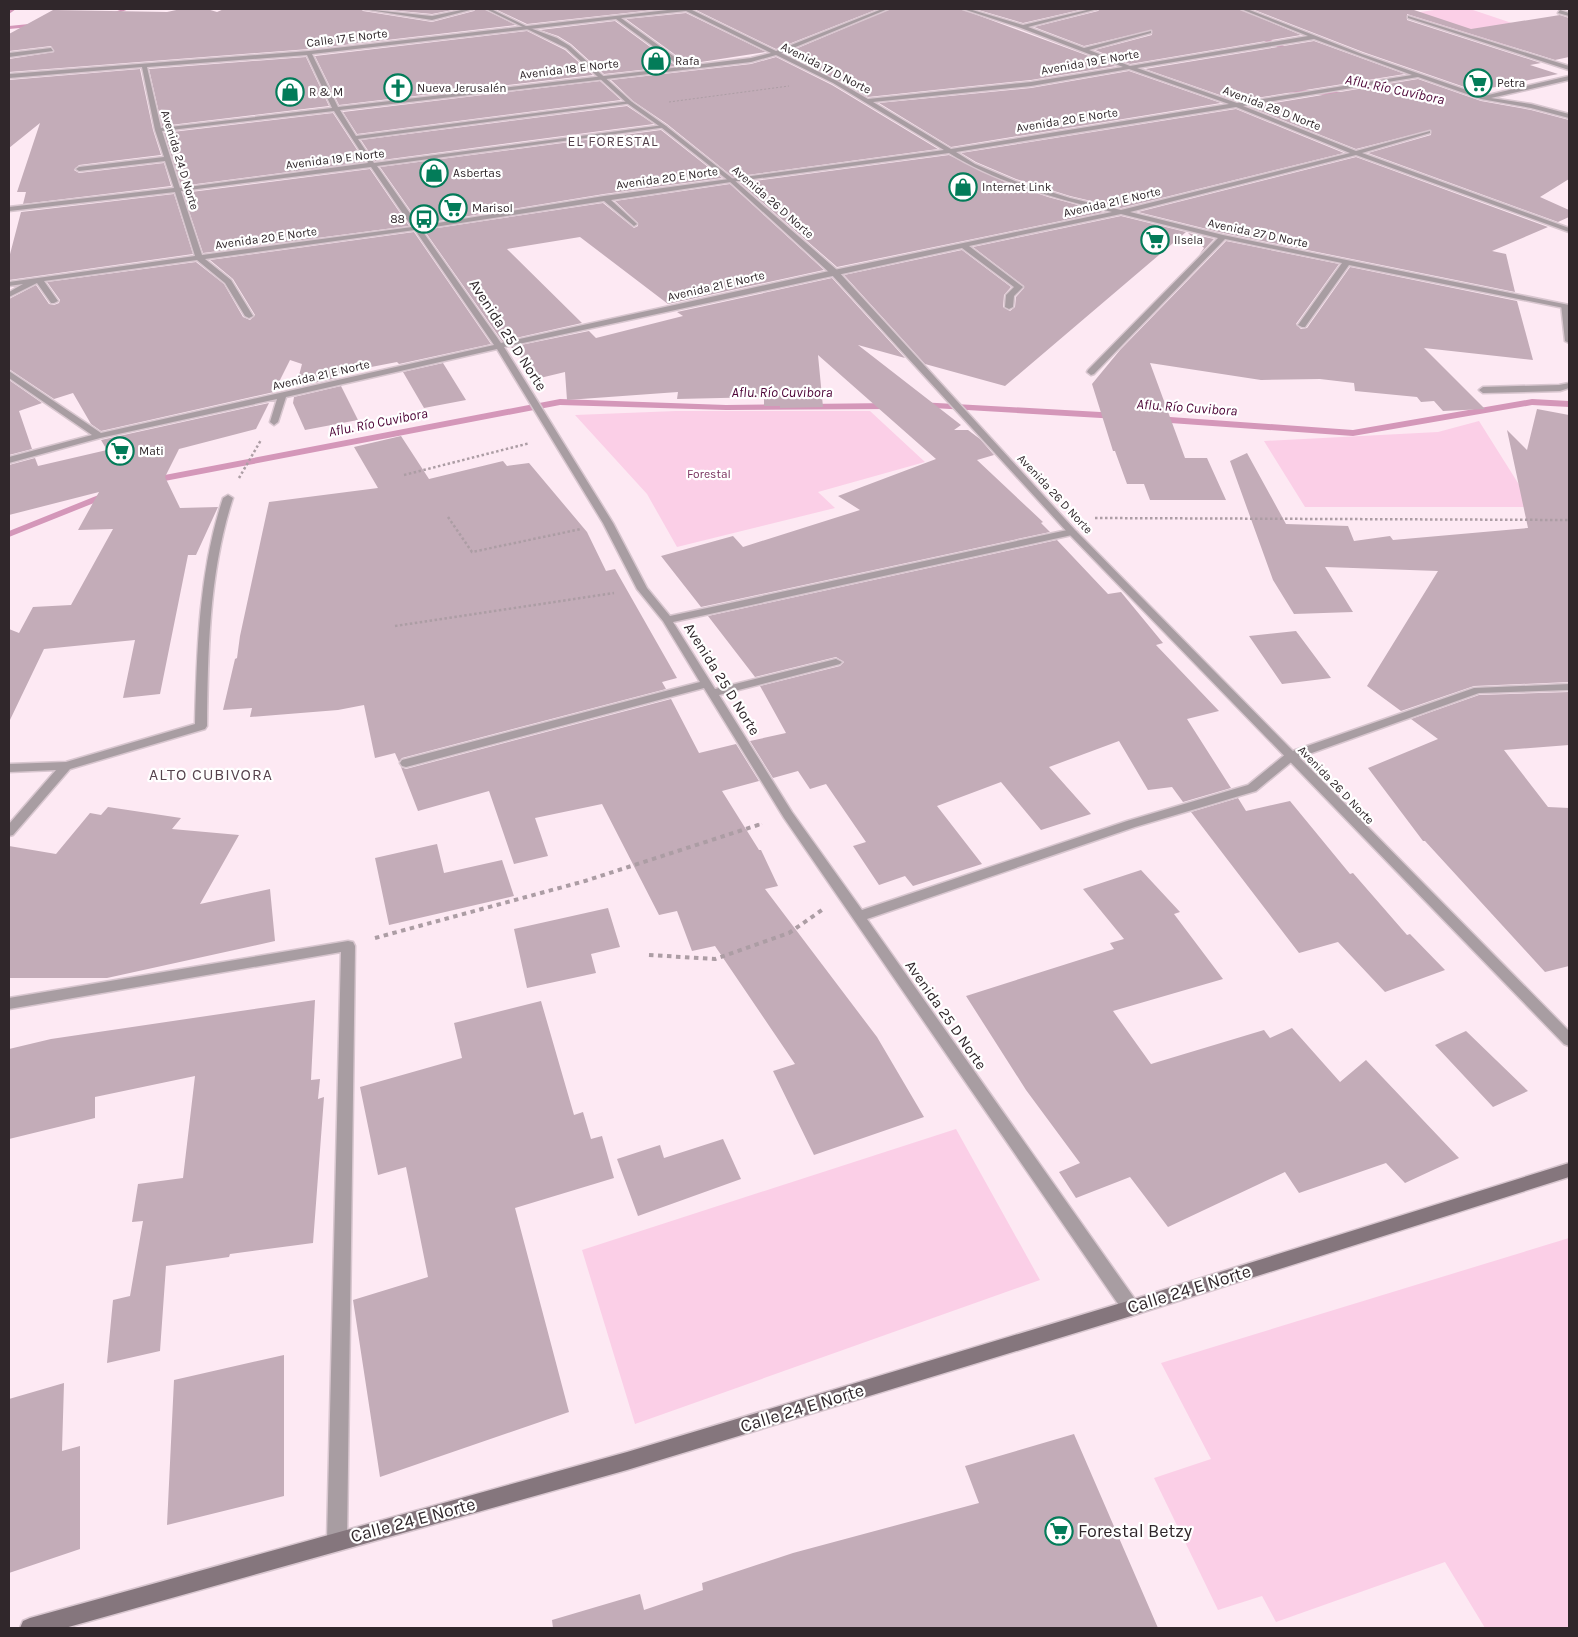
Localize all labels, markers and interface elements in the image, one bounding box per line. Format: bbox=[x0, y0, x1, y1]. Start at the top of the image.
street label: Calle 17 E Norte bbox=[306, 26, 388, 50]
street label: Avenida 17 D Norte bbox=[779, 39, 873, 97]
shop icon: Rafa bbox=[641, 46, 671, 76]
street label: Avenida 19 E Norte bbox=[1040, 46, 1140, 78]
place label: Rafa bbox=[675, 54, 700, 68]
street label: Avenida 18 E Norte bbox=[519, 56, 619, 82]
supermarket icon: Petra bbox=[1463, 68, 1493, 98]
water label: Aflu. Río Cuvíbora bbox=[1344, 71, 1446, 108]
church icon: Nueva Jerusalén bbox=[383, 73, 413, 103]
place label: Petra bbox=[1497, 76, 1525, 90]
shop icon: R & M bbox=[275, 77, 305, 107]
place label: Nueva Jerusalén bbox=[417, 81, 506, 95]
street label: Avenida 28 D Norte bbox=[1221, 83, 1323, 133]
place label: R & M bbox=[309, 85, 343, 99]
street label: Avenida 20 E Norte bbox=[1015, 105, 1119, 135]
street label: Avenida 24 D Norte bbox=[158, 109, 202, 211]
district label: EL FORESTAL bbox=[567, 133, 659, 150]
street label: Avenida 19 E Norte bbox=[285, 146, 385, 172]
shop icon: Asbertas bbox=[419, 158, 449, 188]
street label: Avenida 26 D Norte bbox=[729, 163, 817, 241]
street label: Avenida 20 E Norte bbox=[615, 164, 719, 192]
place label: Asbertas bbox=[453, 166, 501, 180]
shop icon: Internet Link bbox=[948, 172, 978, 202]
place label: Internet Link bbox=[982, 180, 1052, 194]
street label: Avenida 21 E Norte bbox=[1062, 184, 1162, 220]
supermarket icon: Marisol bbox=[438, 193, 468, 223]
place label: Marisol bbox=[472, 201, 513, 215]
bus stop icon: 88 bbox=[409, 204, 439, 234]
place label: 88 bbox=[390, 212, 405, 226]
street label: Avenida 27 D Norte bbox=[1207, 216, 1309, 250]
street label: Avenida 20 E Norte bbox=[214, 224, 318, 252]
supermarket icon: Ilsela bbox=[1140, 225, 1170, 255]
place label: Ilsela bbox=[1174, 233, 1203, 247]
street label: Avenida 21 E Norte bbox=[666, 268, 766, 304]
street label: Avenida 25 D Norte bbox=[465, 276, 551, 394]
street label: Avenida 21 E Norte bbox=[271, 357, 371, 393]
water label: Aflu. Río Cuvibora bbox=[732, 384, 832, 401]
water label: Aflu. Río Cuvibora bbox=[1136, 396, 1238, 419]
water label: Aflu. Río Cuvibora bbox=[327, 405, 429, 440]
supermarket icon: Mati bbox=[105, 436, 135, 466]
place label: Mati bbox=[139, 444, 164, 458]
street label: Avenida 26 D Norte bbox=[1015, 451, 1095, 537]
park label: Forestal bbox=[687, 467, 731, 481]
street label: Avenida 25 D Norte bbox=[680, 619, 764, 739]
street label: Avenida 26 D Norte bbox=[1295, 743, 1377, 827]
district label: ALTO CUBIVORA bbox=[149, 765, 273, 784]
street label: Avenida 25 D Norte bbox=[902, 957, 990, 1073]
street label: Calle 24 E Norte bbox=[1124, 1260, 1254, 1318]
street label: Calle 24 E Norte bbox=[737, 1379, 867, 1437]
street label: Calle 24 E Norte bbox=[348, 1493, 478, 1547]
supermarket icon: Forestal Betzy bbox=[1044, 1516, 1074, 1546]
place label: Forestal Betzy bbox=[1078, 1520, 1193, 1542]

